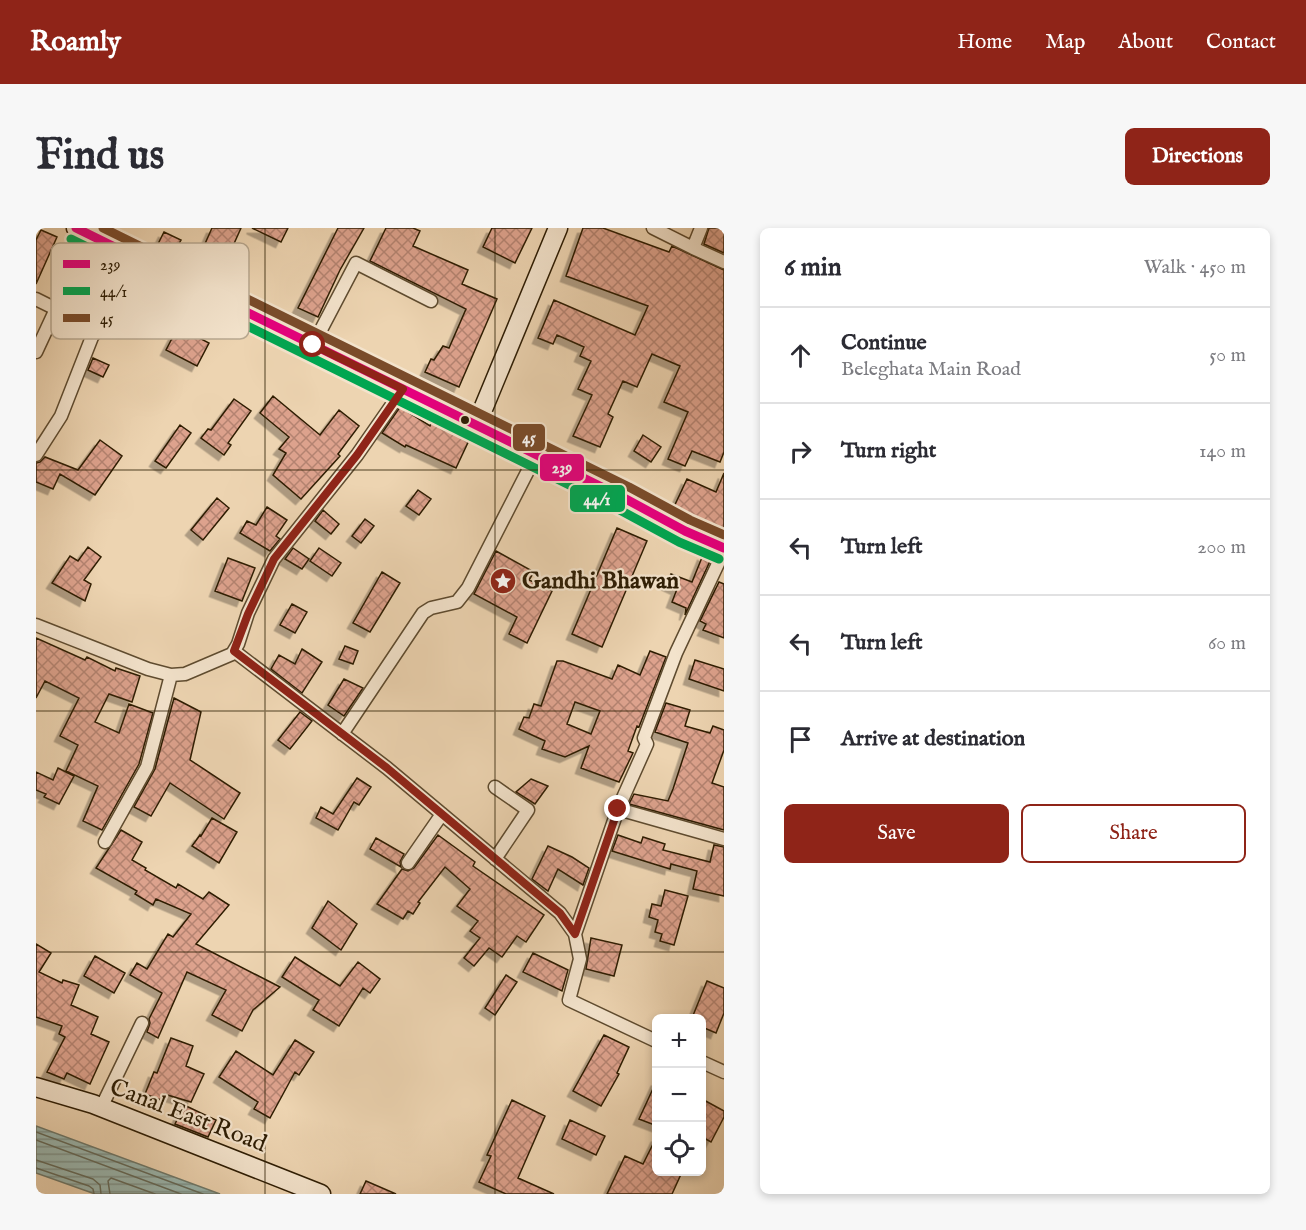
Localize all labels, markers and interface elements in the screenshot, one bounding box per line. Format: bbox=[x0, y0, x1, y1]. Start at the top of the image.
text: Roamly bbox=[30, 25, 121, 60]
text: Home bbox=[957, 29, 1012, 56]
text: Map bbox=[1045, 29, 1085, 56]
text: About bbox=[1118, 29, 1173, 56]
text: Contact bbox=[1206, 29, 1276, 56]
button: Directions bbox=[1125, 128, 1270, 185]
text: Find us bbox=[36, 130, 164, 183]
legend bbox=[51, 243, 249, 339]
text: 6 min bbox=[784, 251, 842, 284]
text: Walk · 450 m bbox=[1144, 255, 1246, 280]
text: 239 bbox=[100, 256, 120, 276]
text: 44/1 bbox=[100, 283, 127, 303]
text: 45 bbox=[100, 310, 114, 330]
text: Continue bbox=[841, 329, 927, 357]
route start bbox=[299, 331, 325, 357]
icon: ahead bbox=[784, 339, 817, 372]
text: 50 m bbox=[1209, 343, 1246, 368]
text: Beleghata Main Road bbox=[841, 357, 1021, 382]
unlabelled marker bbox=[459, 414, 471, 426]
line badge: 45 bbox=[512, 423, 546, 452]
text: 45 bbox=[522, 429, 536, 449]
icon: right bbox=[784, 435, 817, 468]
text: Turn right bbox=[841, 437, 936, 465]
text: 140 m bbox=[1199, 439, 1246, 464]
line badge: 239 bbox=[539, 453, 585, 482]
text: 239 bbox=[552, 459, 572, 479]
line badge: 44/1 bbox=[569, 484, 626, 513]
text: 44/1 bbox=[583, 491, 611, 511]
icon: left bbox=[784, 531, 817, 564]
text: Turn left bbox=[841, 533, 923, 561]
text: 200 m bbox=[1197, 535, 1246, 560]
place icon: Gandhi Bhawan bbox=[488, 566, 518, 596]
place label: Gandhi Bhawan bbox=[522, 566, 679, 597]
icon: left bbox=[784, 627, 817, 660]
text: Turn left bbox=[841, 629, 923, 657]
text: 60 m bbox=[1208, 631, 1246, 656]
icon: arrive bbox=[784, 723, 817, 756]
text: Arrive at destination bbox=[841, 725, 1025, 753]
route end bbox=[604, 795, 630, 821]
button: Save bbox=[784, 804, 1009, 863]
button: Share bbox=[1021, 804, 1246, 863]
map controls bbox=[652, 1014, 706, 1176]
button: + bbox=[652, 1014, 706, 1068]
button: − bbox=[652, 1068, 706, 1122]
street label: Canal East Road bbox=[105, 1072, 271, 1160]
button: locate bbox=[652, 1122, 706, 1176]

